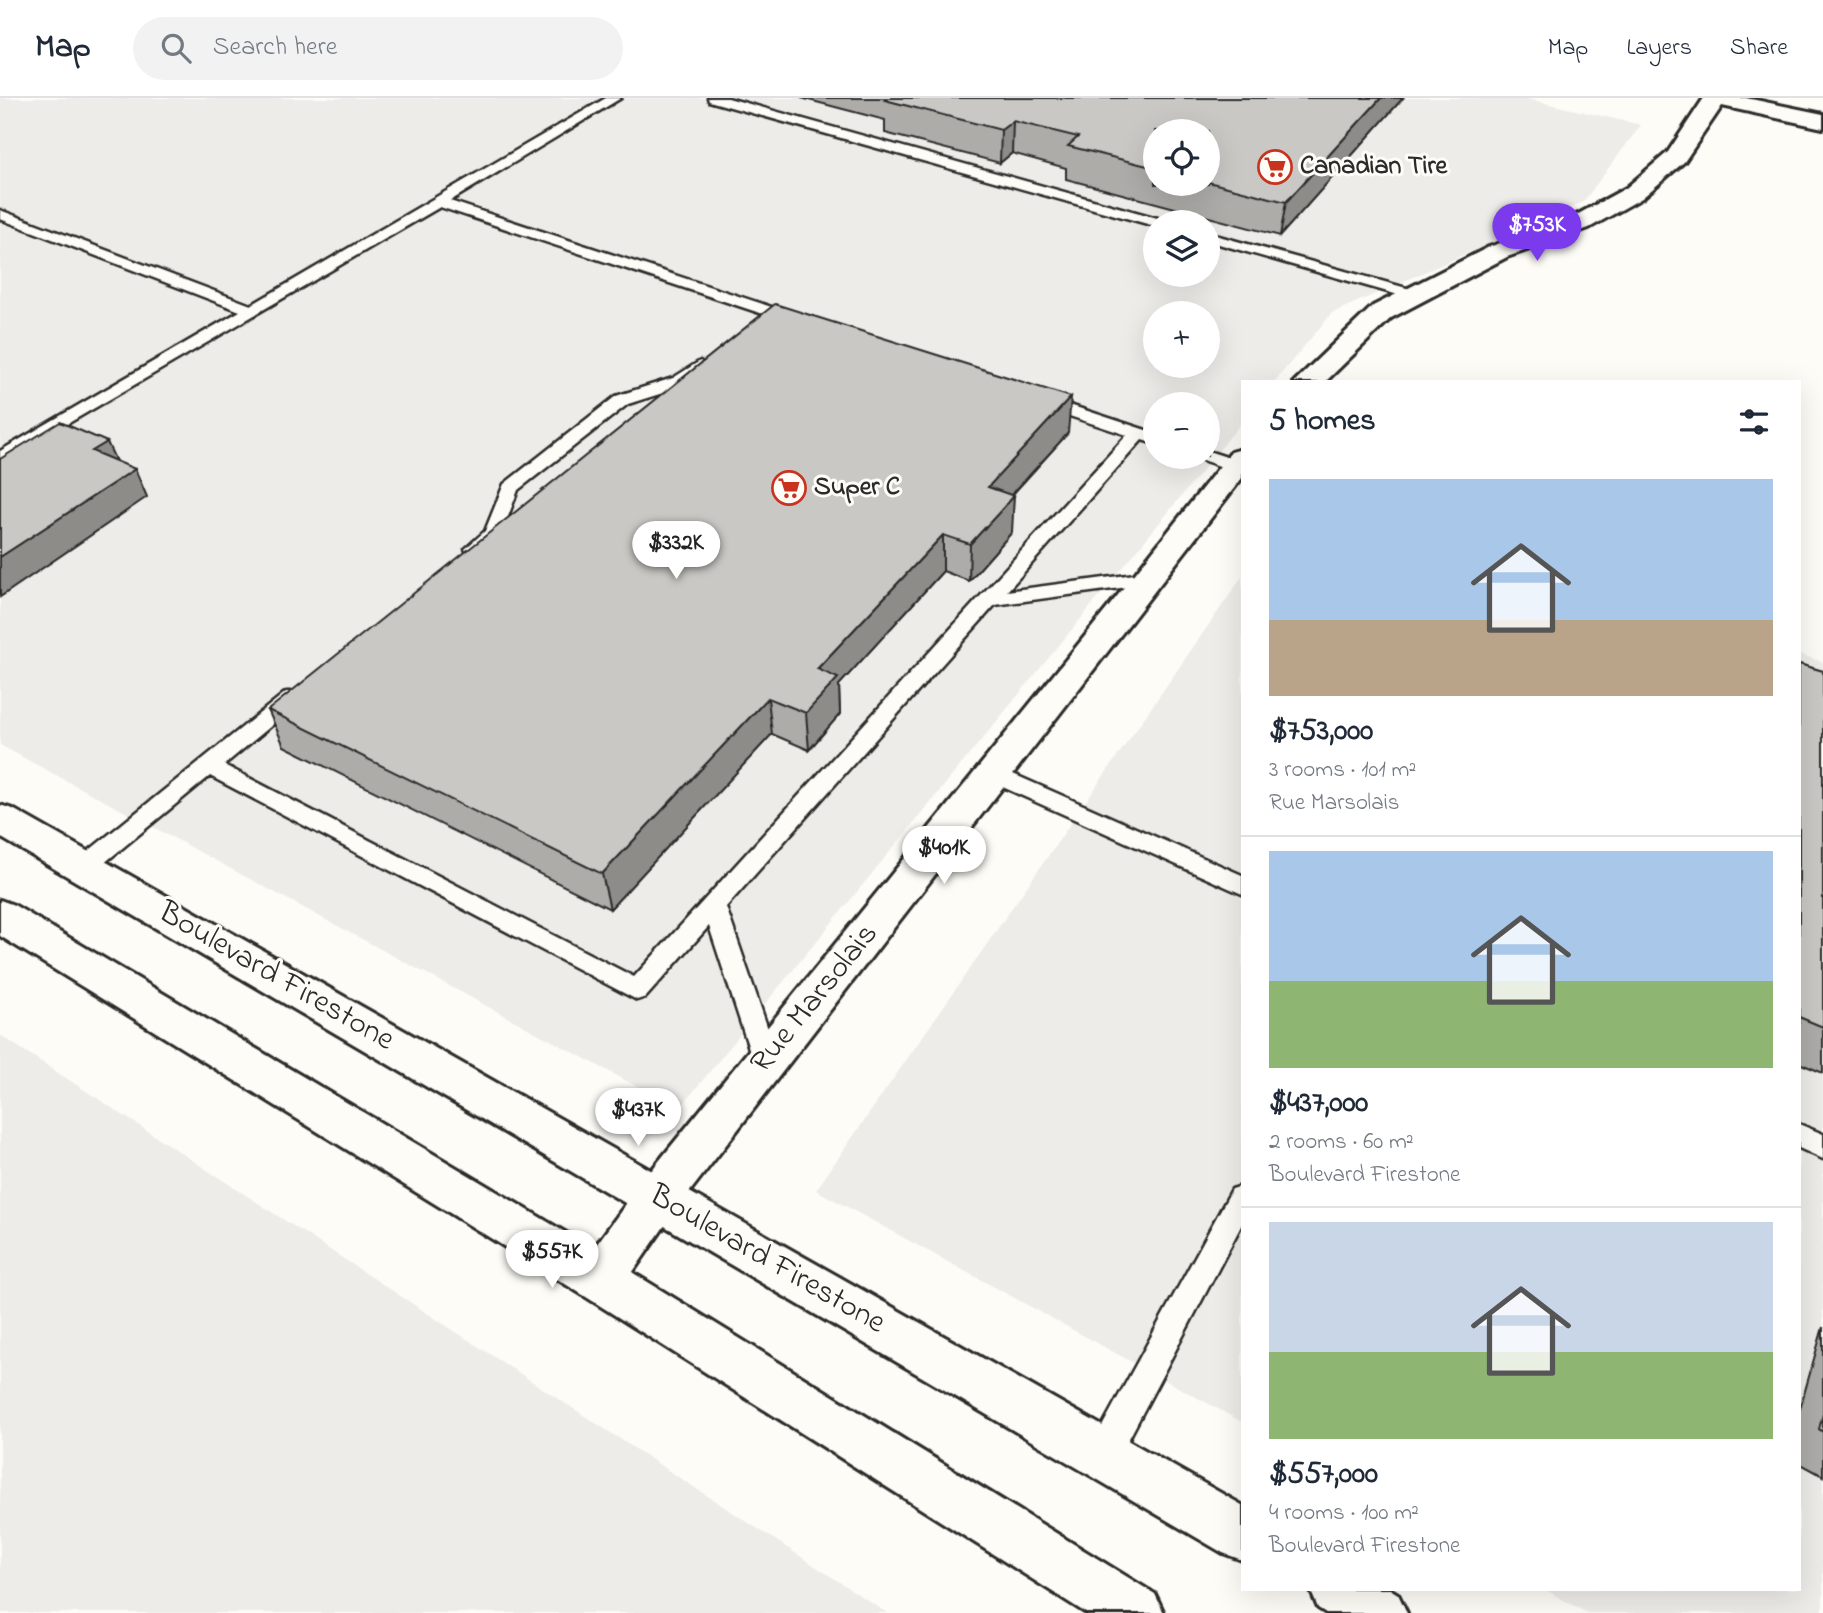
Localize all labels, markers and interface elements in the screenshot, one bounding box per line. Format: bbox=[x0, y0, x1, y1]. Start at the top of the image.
search box bbox=[133, 17, 623, 80]
text: Map bbox=[35, 24, 91, 72]
icon: search bbox=[157, 29, 195, 67]
text: Search here bbox=[213, 29, 337, 67]
text: Map bbox=[1548, 31, 1588, 66]
text: Layers bbox=[1626, 31, 1692, 66]
text: Share bbox=[1730, 31, 1788, 66]
map controls bbox=[1143, 119, 1220, 469]
button: locate bbox=[1143, 119, 1220, 196]
supermarket icon: Canadian Tire bbox=[1256, 148, 1294, 186]
place label: Canadian Tire bbox=[1300, 148, 1448, 186]
pin: $753K bbox=[1488, 204, 1586, 263]
text: $753K bbox=[1508, 209, 1566, 242]
button: layers bbox=[1143, 210, 1220, 287]
button: + bbox=[1143, 301, 1220, 378]
button: − bbox=[1143, 392, 1220, 469]
text: 5 homes bbox=[1269, 400, 1376, 444]
icon: filters bbox=[1735, 403, 1773, 441]
supermarket icon: Super C bbox=[770, 469, 808, 507]
place label: Super C bbox=[814, 469, 900, 507]
pin: $332K bbox=[627, 522, 725, 581]
icon: home bbox=[1458, 525, 1584, 651]
text: $332K bbox=[648, 527, 704, 560]
text: $753,000 bbox=[1269, 710, 1373, 754]
text: 3 rooms · 101 m² bbox=[1269, 754, 1416, 787]
text: Rue Marsolais bbox=[1269, 787, 1399, 820]
pin: $401K bbox=[895, 826, 993, 886]
text: $401K bbox=[918, 832, 970, 865]
street label: Boulevard Firestone bbox=[148, 890, 404, 1064]
icon: home bbox=[1458, 897, 1584, 1023]
street label: Rue Marsolais bbox=[740, 914, 890, 1084]
text: $437,000 bbox=[1269, 1082, 1368, 1126]
pin: $437K bbox=[589, 1088, 687, 1148]
text: $437K bbox=[611, 1094, 665, 1127]
text: 2 rooms · 60 m² bbox=[1269, 1126, 1414, 1159]
text: Boulevard Firestone bbox=[1269, 1159, 1460, 1192]
street label: Boulevard Firestone bbox=[639, 1173, 895, 1347]
pin: $557K bbox=[503, 1230, 601, 1290]
text: $557K bbox=[522, 1236, 582, 1269]
icon: home bbox=[1458, 1268, 1584, 1394]
text: $557,000 bbox=[1269, 1453, 1378, 1497]
text: 4 rooms · 100 m² bbox=[1269, 1497, 1419, 1530]
text: Boulevard Firestone bbox=[1269, 1530, 1460, 1563]

